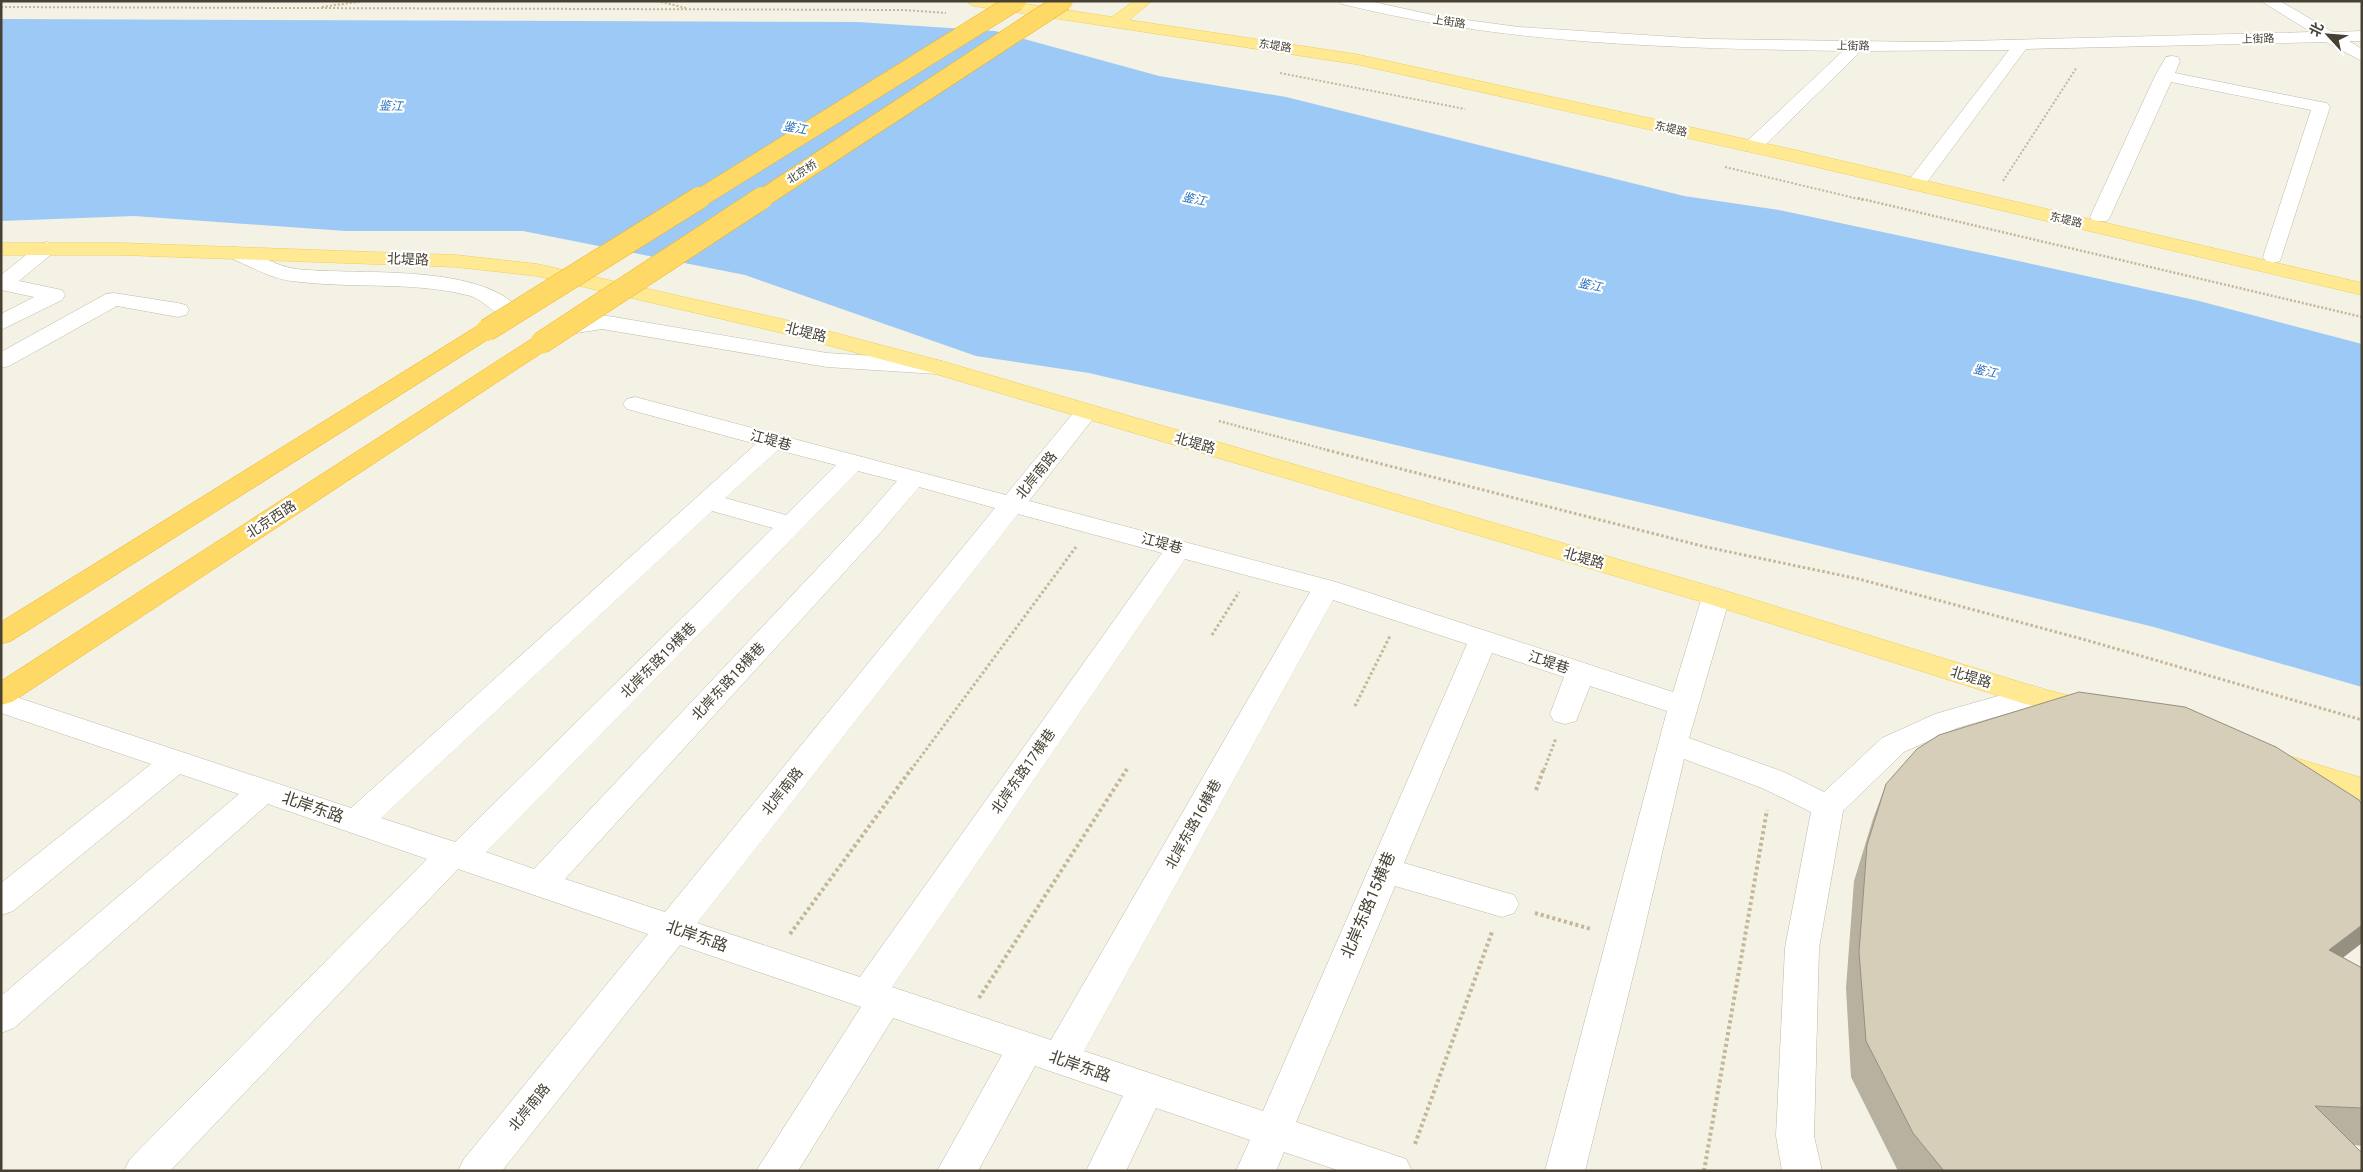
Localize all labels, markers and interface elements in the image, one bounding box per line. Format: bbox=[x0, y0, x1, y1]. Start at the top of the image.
north arrow bbox=[2303, 10, 2353, 60]
street label: 上街路 bbox=[1432, 13, 1466, 31]
text: 北 bbox=[2306, 20, 2327, 39]
street label: 上街路 bbox=[2241, 32, 2275, 46]
street label: 东堤路 bbox=[1258, 37, 1292, 55]
street label: 上街路 bbox=[1836, 39, 1870, 53]
water label: 鉴江 bbox=[379, 99, 405, 113]
water label: 鉴江 bbox=[782, 119, 810, 137]
street label: 东堤路 bbox=[1653, 119, 1689, 139]
street label: 北京桥 bbox=[785, 158, 819, 186]
water label: 鉴江 bbox=[1181, 190, 1209, 209]
street label: 东堤路 bbox=[2048, 210, 2084, 230]
street label: 北堤路 bbox=[387, 250, 429, 268]
water label: 鉴江 bbox=[1577, 276, 1605, 295]
street label: 北堤路 bbox=[784, 319, 828, 345]
water label: 鉴江 bbox=[1972, 362, 2000, 381]
street label: 江堤巷 bbox=[749, 427, 793, 453]
street label: 北堤路 bbox=[1173, 430, 1217, 456]
street label: 北岸南路 bbox=[1012, 448, 1060, 502]
street label: 北京西路 bbox=[243, 497, 299, 541]
street label: 江堤巷 bbox=[1140, 530, 1184, 556]
street label: 北堤路 bbox=[1562, 545, 1606, 571]
street label: 北岸东路19横巷 bbox=[617, 619, 699, 701]
street label: 北岸东路18横巷 bbox=[688, 639, 768, 723]
street label: 江堤巷 bbox=[1527, 648, 1571, 676]
street label: 北堤路 bbox=[1949, 663, 1993, 691]
street label: 北岸东路17横巷 bbox=[988, 726, 1058, 816]
street label: 北岸南路 bbox=[758, 764, 806, 818]
street label: 北岸东路16横巷 bbox=[1162, 776, 1224, 872]
street label: 北岸东路 bbox=[280, 788, 346, 826]
street label: 北岸东路15横巷 bbox=[1337, 849, 1399, 961]
street label: 北岸东路 bbox=[664, 917, 730, 955]
street label: 北岸东路 bbox=[1047, 1047, 1113, 1085]
street label: 北岸南路 bbox=[505, 1080, 553, 1134]

